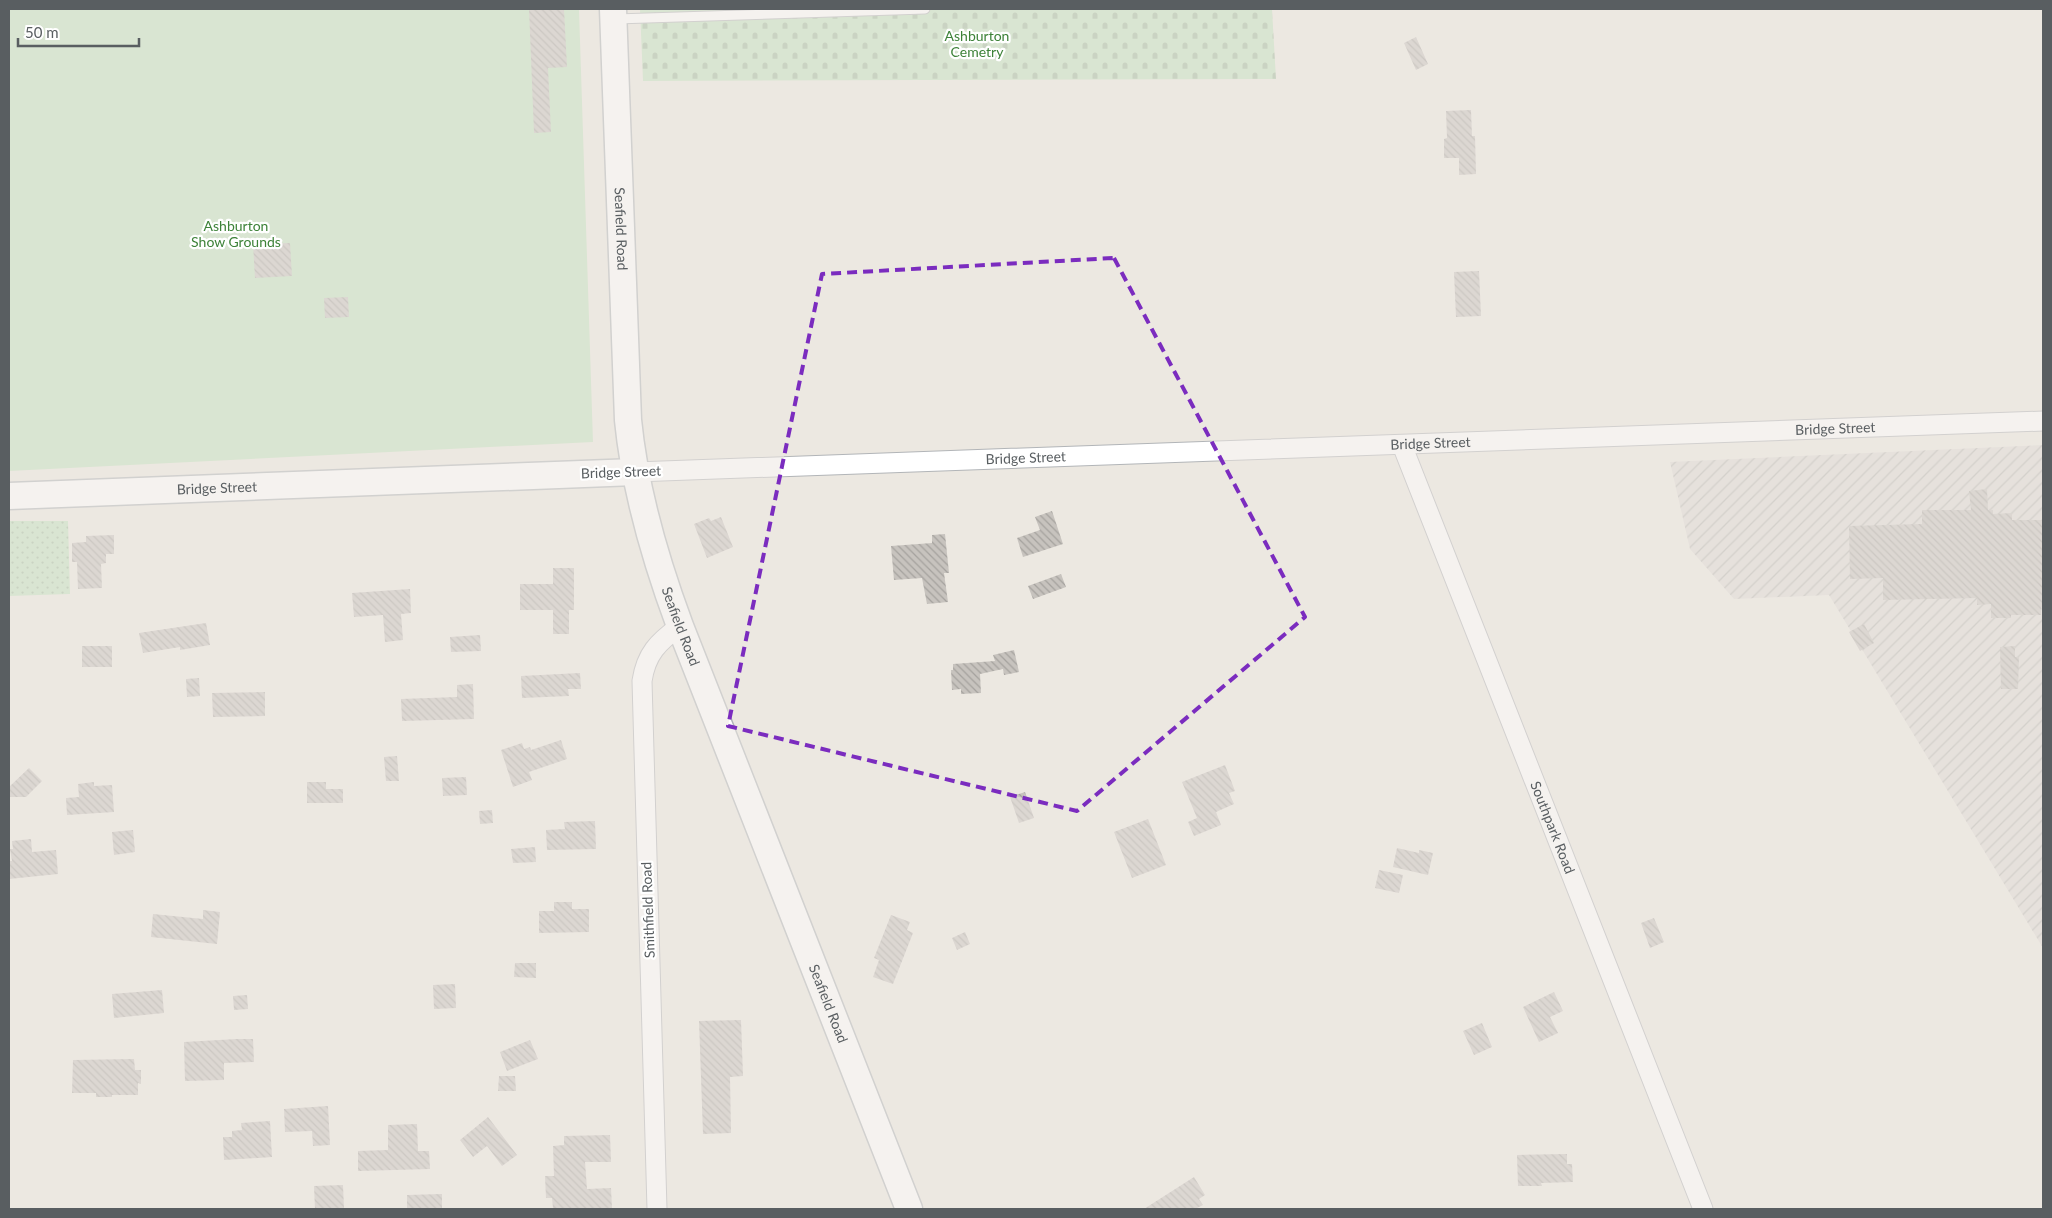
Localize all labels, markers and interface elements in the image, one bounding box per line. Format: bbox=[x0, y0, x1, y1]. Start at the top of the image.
scale bar bbox=[18, 15, 139, 47]
text: 50 m bbox=[25, 23, 59, 41]
park label: Ashburton Cemetry bbox=[945, 27, 1009, 60]
street label: Seafield Road bbox=[612, 187, 632, 271]
park label: Ashburton Show Grounds bbox=[191, 217, 281, 250]
street label: Bridge Street bbox=[1795, 418, 1876, 438]
street label: Bridge Street bbox=[1390, 433, 1471, 453]
street label: Bridge Street bbox=[985, 447, 1066, 467]
street label: Bridge Street bbox=[581, 462, 661, 481]
street label: Bridge Street bbox=[176, 477, 257, 498]
street label: Seafield Road bbox=[659, 585, 704, 668]
street label: Southpark Road bbox=[1527, 779, 1579, 876]
street label: Smithfield Road bbox=[637, 862, 658, 958]
street label: Seafield Road bbox=[806, 962, 852, 1045]

